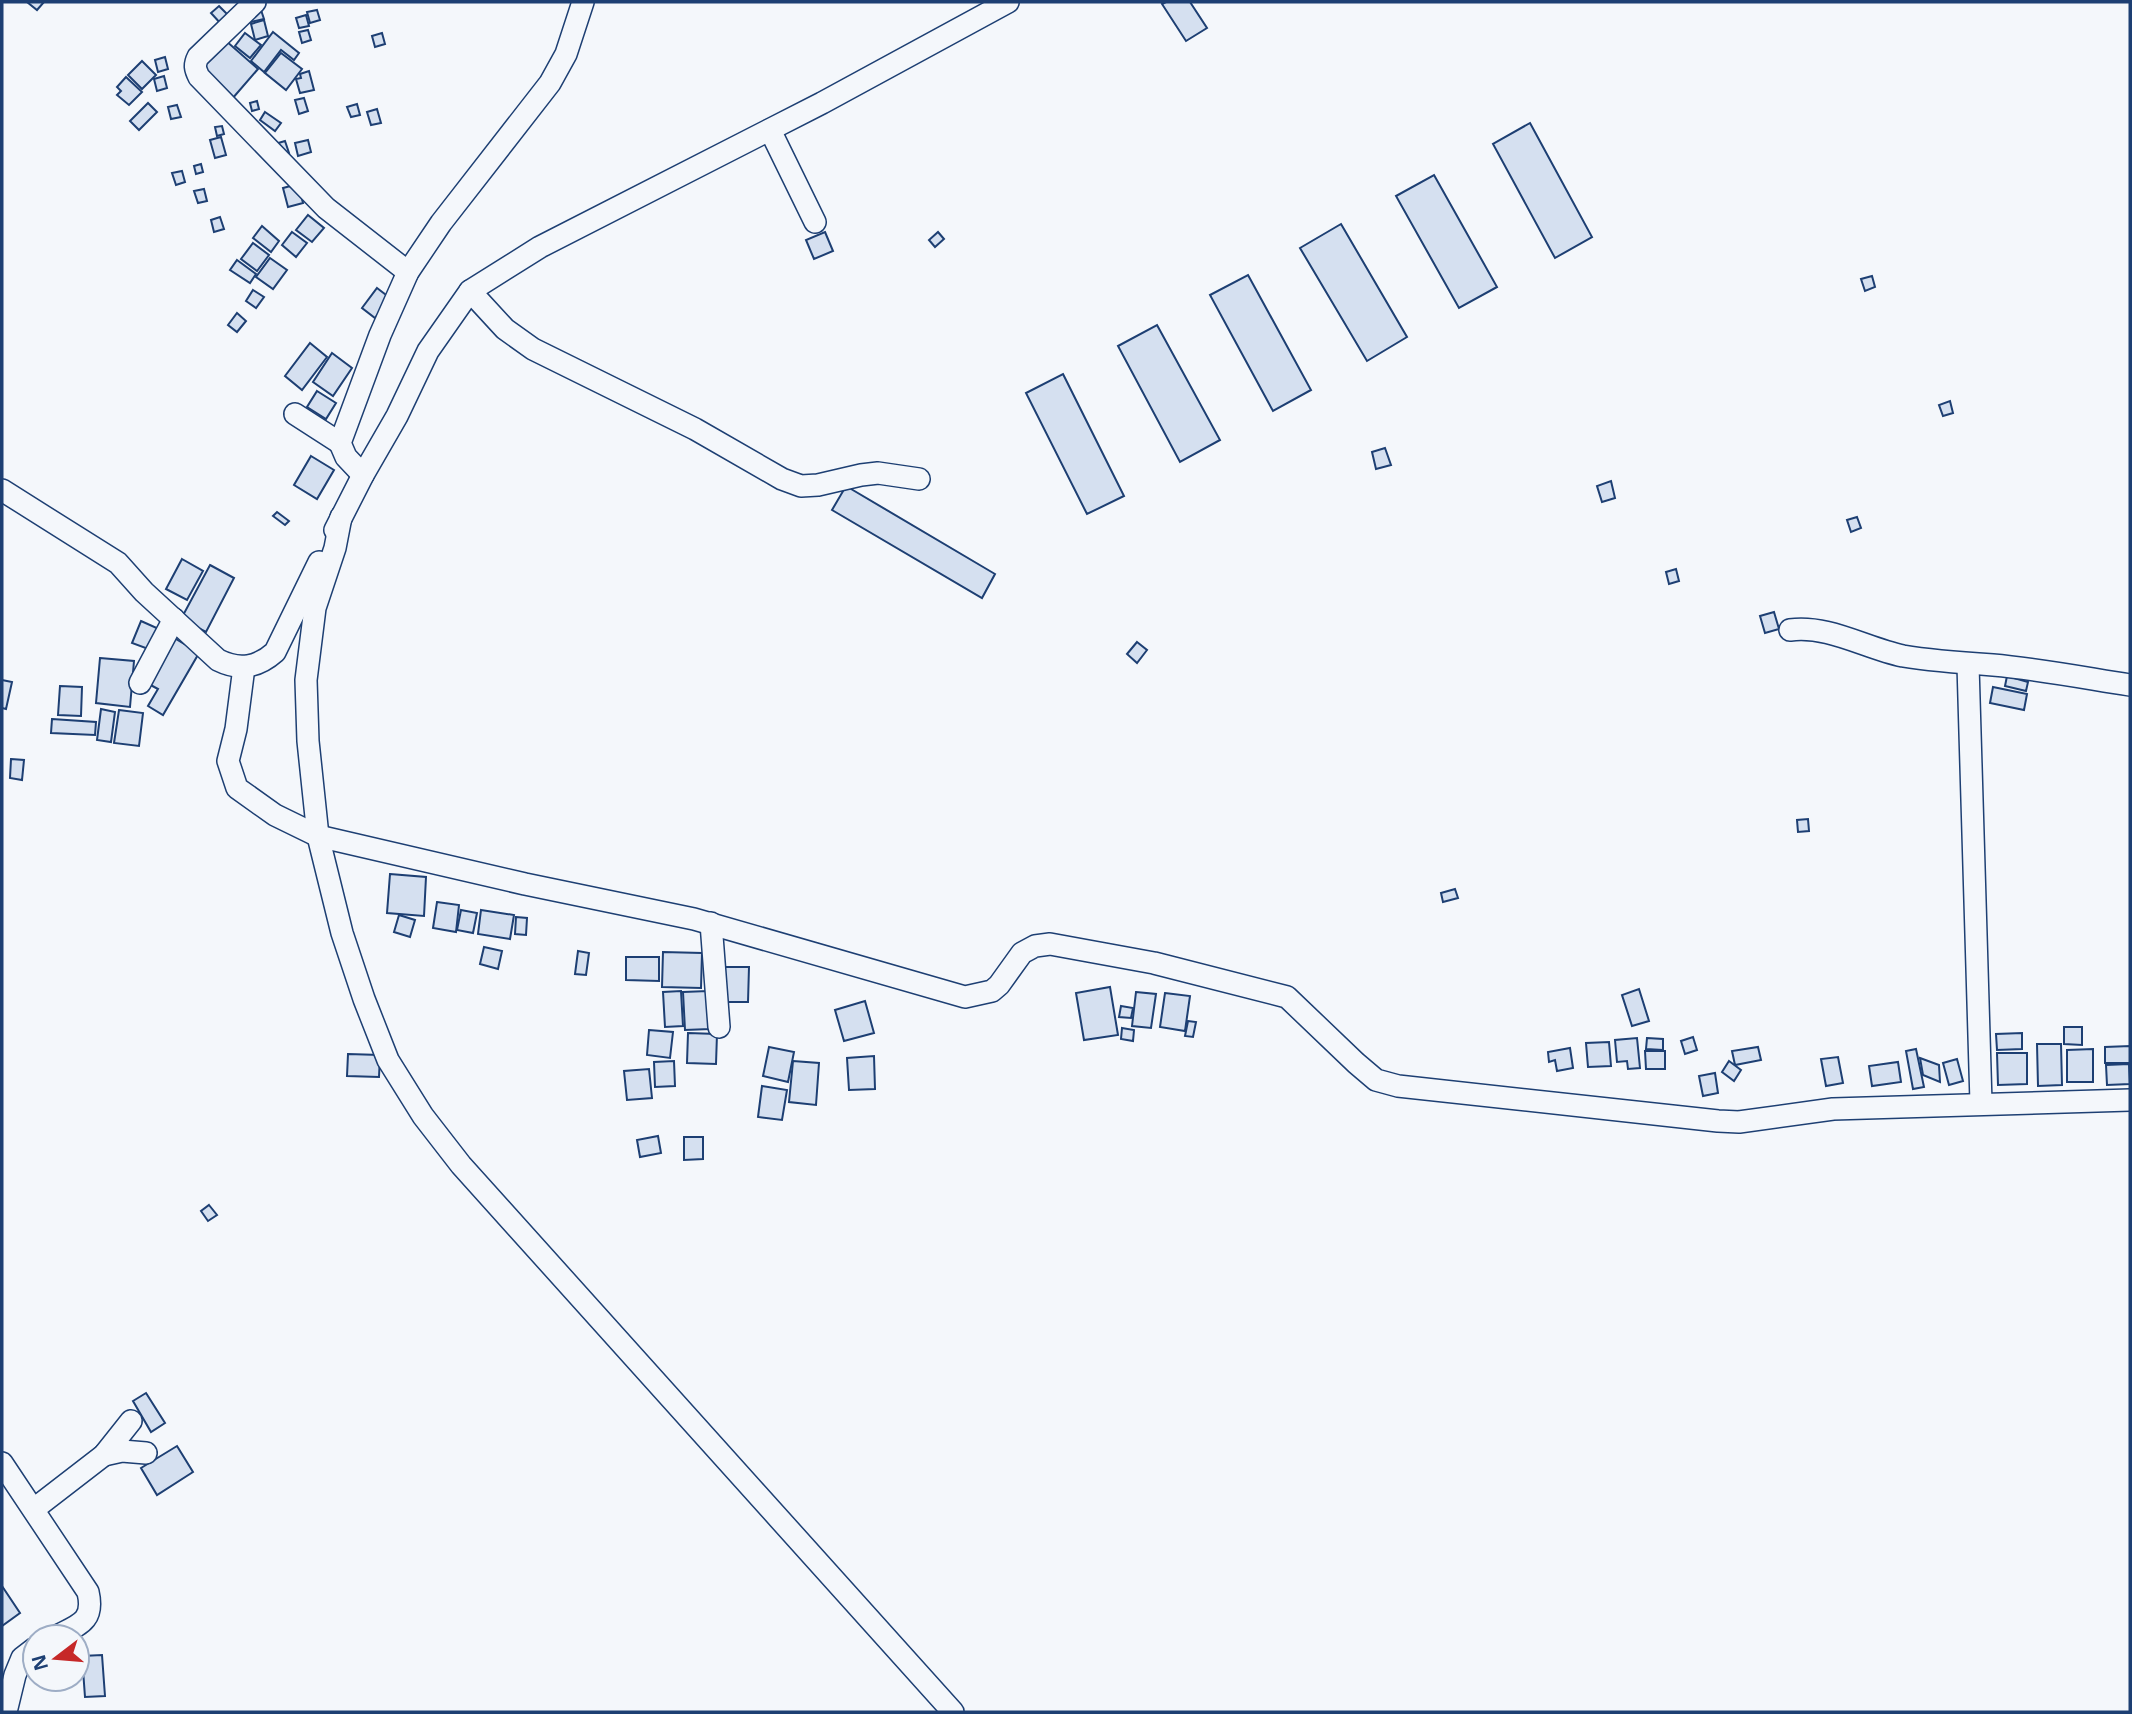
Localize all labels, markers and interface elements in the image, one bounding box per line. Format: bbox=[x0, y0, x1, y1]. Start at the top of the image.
north arrow bbox=[21, 1623, 91, 1693]
text: N bbox=[25, 1652, 54, 1674]

